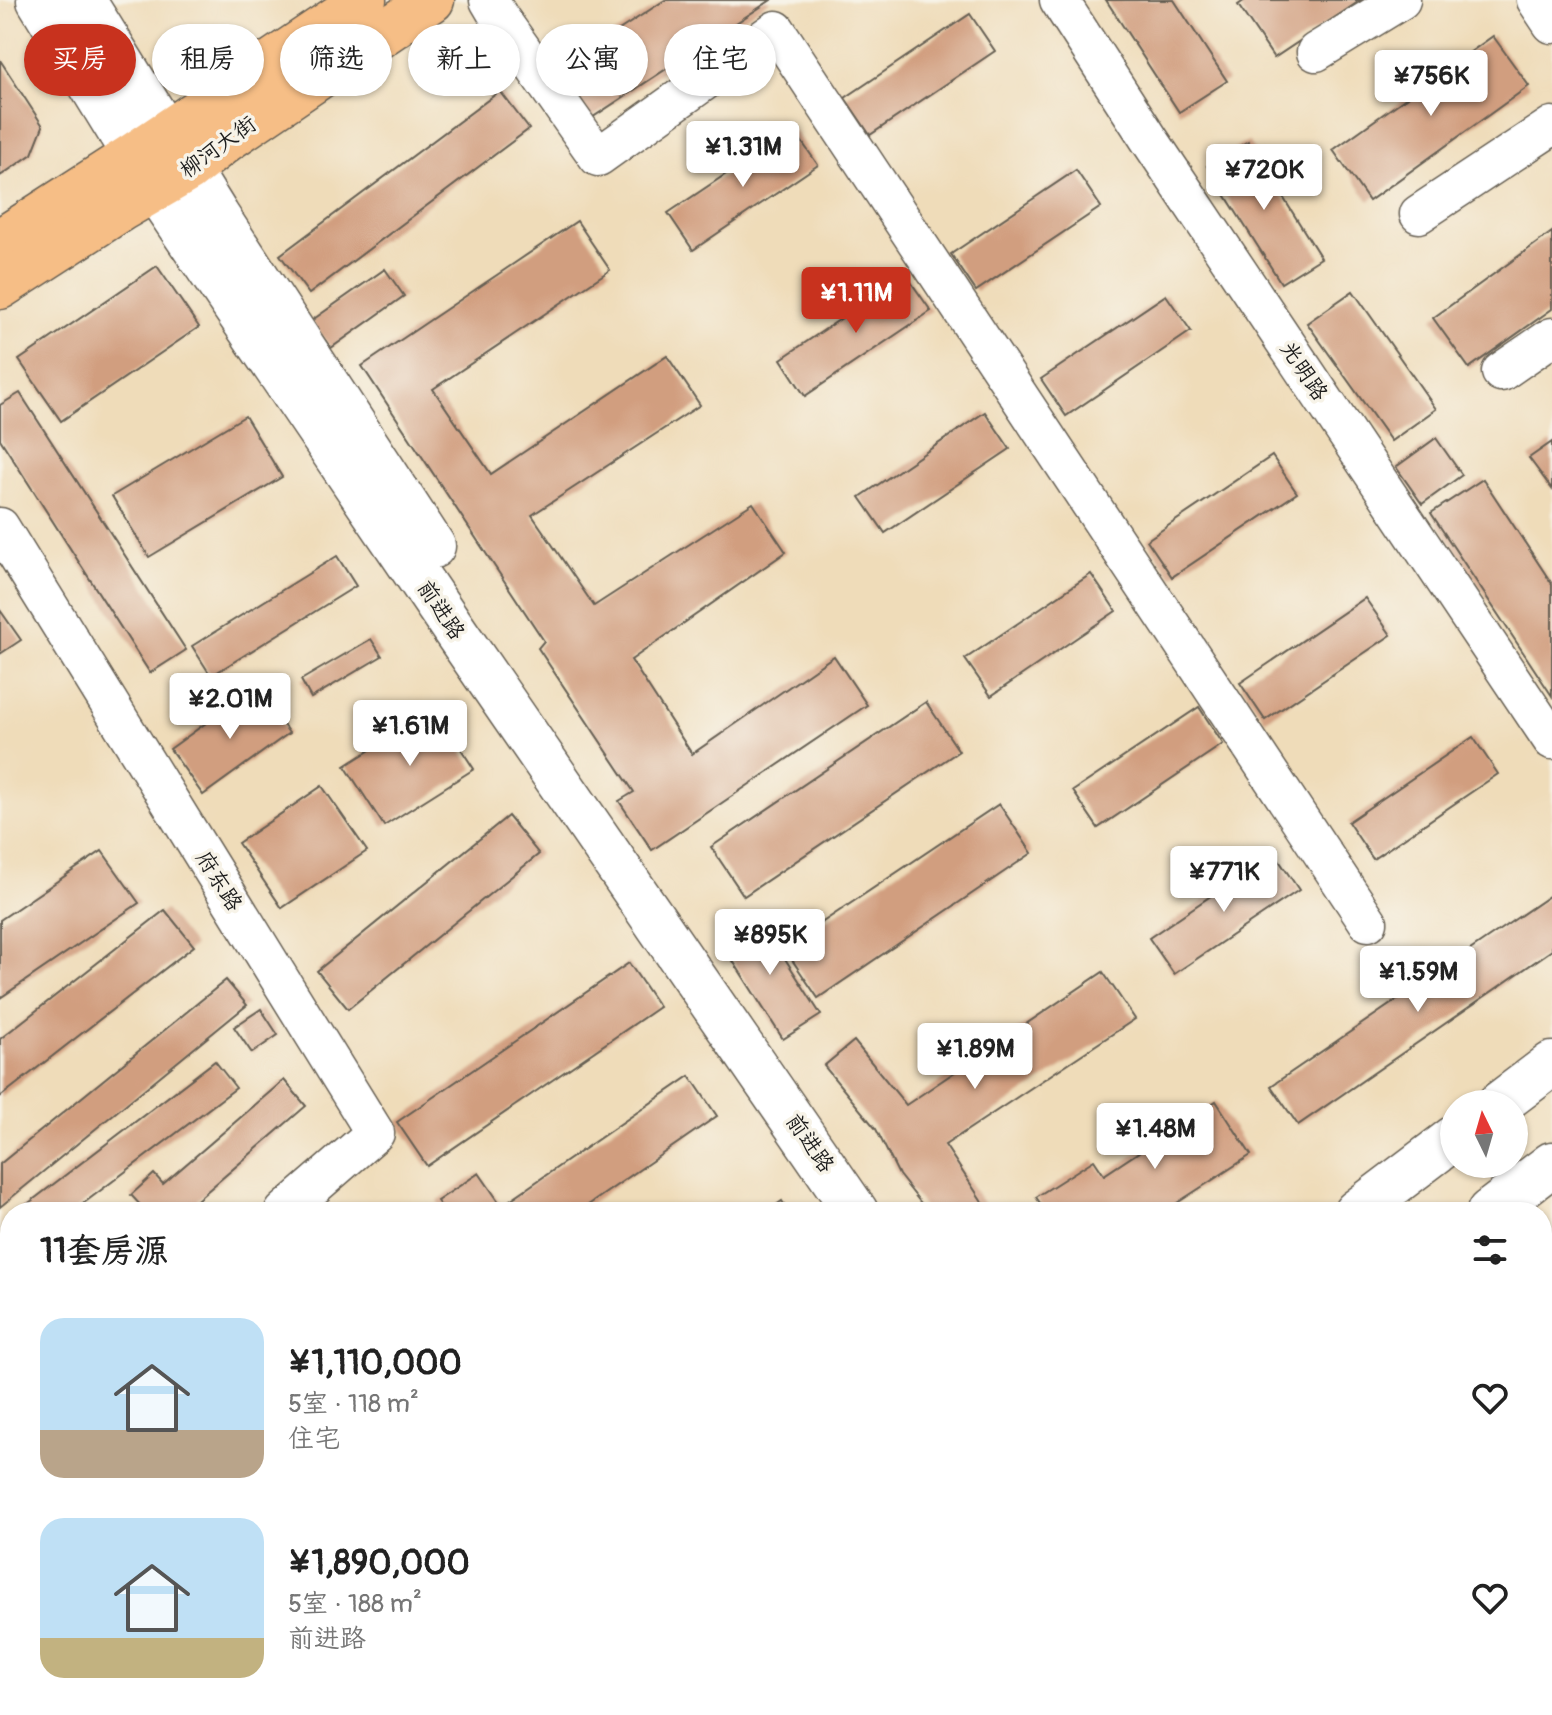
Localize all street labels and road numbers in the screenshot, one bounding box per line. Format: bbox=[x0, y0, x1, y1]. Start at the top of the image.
street label: 柳河大街 bbox=[174, 110, 262, 184]
street label: 光明路 bbox=[1274, 336, 1334, 406]
street label: 前进路 bbox=[411, 575, 471, 645]
street label: 府东路 bbox=[190, 846, 248, 916]
street label: 前进路 bbox=[780, 1108, 840, 1178]

